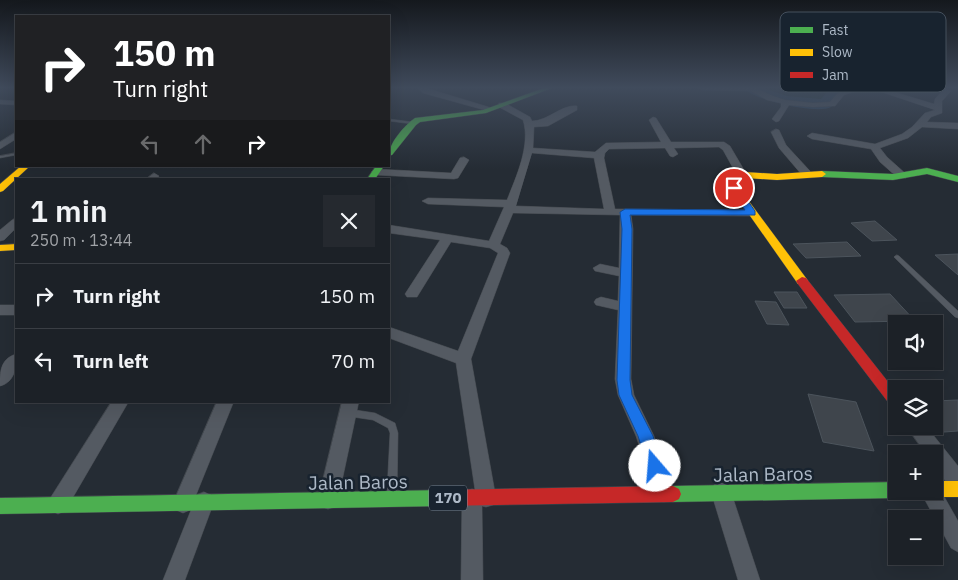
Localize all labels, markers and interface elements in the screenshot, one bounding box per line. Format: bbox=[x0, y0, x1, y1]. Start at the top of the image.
legend bbox=[780, 12, 946, 92]
text: Fast bbox=[822, 21, 848, 39]
text: 150 m bbox=[113, 30, 216, 76]
icon: right bbox=[30, 35, 95, 100]
text: Slow bbox=[822, 43, 853, 61]
text: Jam bbox=[822, 66, 849, 84]
text: Turn right bbox=[113, 74, 208, 103]
icon: left bbox=[136, 130, 164, 158]
icon: ahead bbox=[189, 130, 217, 158]
icon: right bbox=[242, 130, 270, 158]
pin bbox=[713, 167, 755, 209]
icon: arrive bbox=[720, 174, 748, 202]
text: 1 min bbox=[30, 191, 108, 230]
button: close bbox=[323, 195, 375, 247]
text: 250 m · 13:44 bbox=[30, 230, 132, 250]
icon: right bbox=[30, 282, 58, 310]
text: Turn right bbox=[73, 284, 160, 308]
text: 150 m bbox=[320, 284, 375, 308]
map controls bbox=[888, 315, 943, 565]
button: sound bbox=[888, 315, 943, 370]
icon: left bbox=[30, 347, 58, 375]
text: Turn left bbox=[73, 349, 149, 373]
text: 70 m bbox=[331, 349, 375, 373]
button: layers bbox=[888, 380, 943, 435]
position arrow bbox=[628, 439, 680, 491]
button: + bbox=[888, 445, 943, 500]
street label: Jalan Baros bbox=[713, 461, 813, 487]
street label: Jalan Baros bbox=[308, 469, 408, 495]
road number: 170 bbox=[429, 486, 467, 510]
button: − bbox=[888, 510, 943, 565]

